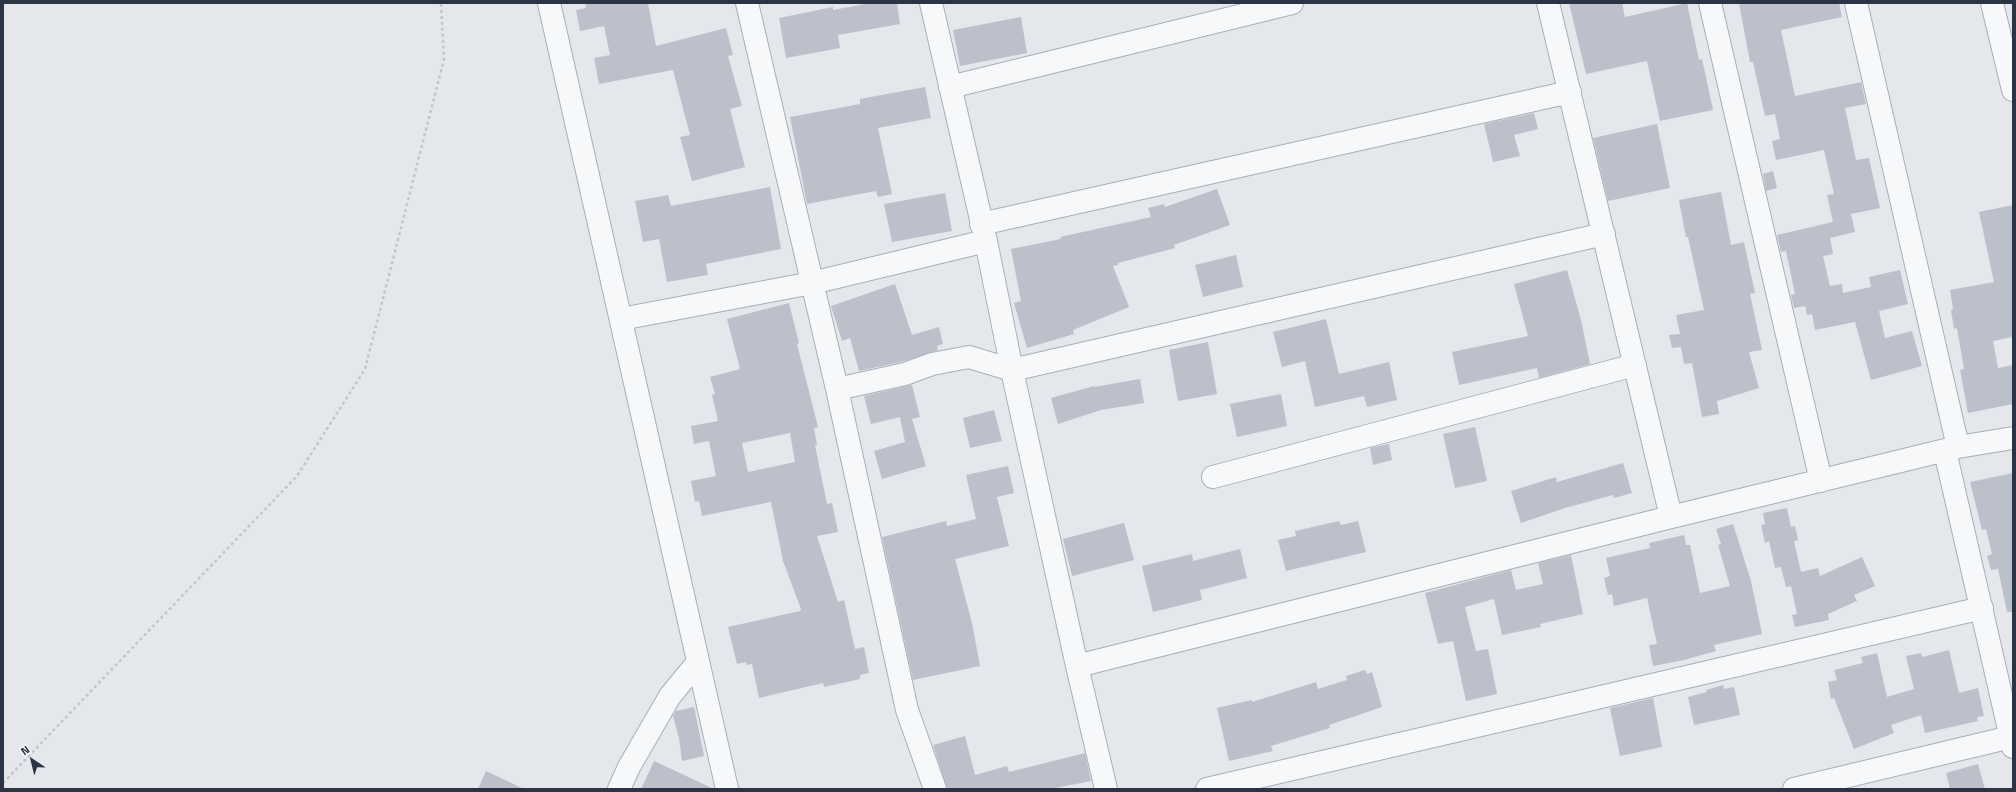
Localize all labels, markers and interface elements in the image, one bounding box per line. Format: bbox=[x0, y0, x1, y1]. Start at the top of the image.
north arrow bbox=[12, 740, 52, 780]
text: N bbox=[17, 741, 33, 759]

